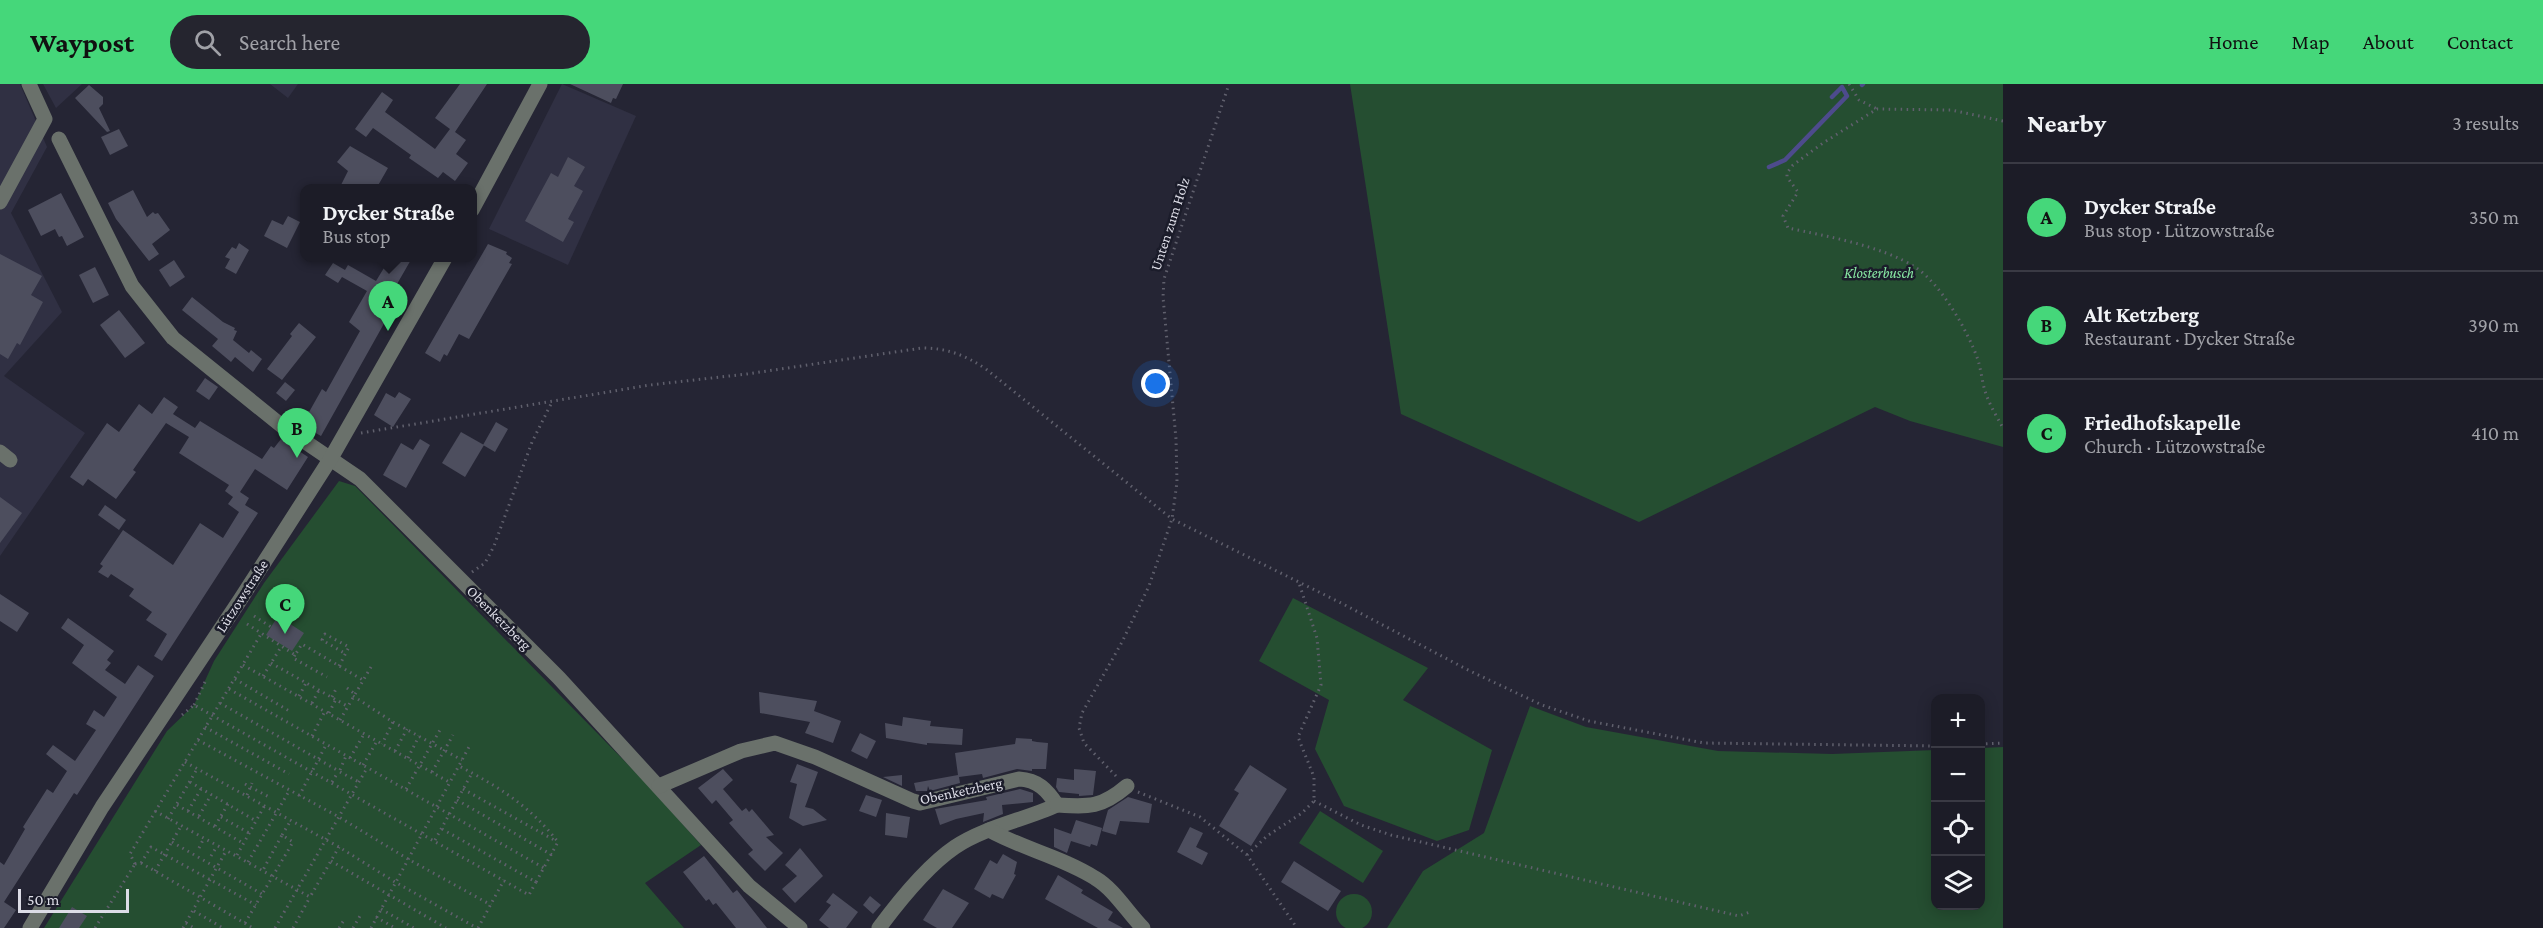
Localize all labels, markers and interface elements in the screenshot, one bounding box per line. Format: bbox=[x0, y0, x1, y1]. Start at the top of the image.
search box bbox=[170, 15, 590, 69]
icon: search bbox=[191, 26, 224, 59]
text: Waypost bbox=[30, 27, 134, 58]
text: Search here bbox=[239, 30, 340, 55]
text: Home bbox=[2208, 30, 2258, 54]
text: Map bbox=[2291, 30, 2330, 54]
text: About bbox=[2363, 30, 2414, 54]
text: Contact bbox=[2447, 30, 2513, 54]
text: Nearby bbox=[2027, 109, 2106, 138]
text: 3 results bbox=[2452, 112, 2519, 134]
street label: Unten zum Holz bbox=[1147, 175, 1193, 273]
popup bbox=[300, 184, 477, 262]
text: Dycker Straße bbox=[2084, 194, 2216, 219]
text: Dycker Straße bbox=[323, 200, 454, 225]
text: A bbox=[2041, 206, 2052, 228]
text: 350 m bbox=[2469, 206, 2519, 228]
text: Bus stop · Lützowstraße bbox=[2084, 219, 2274, 241]
text: Bus stop bbox=[323, 225, 390, 247]
park label: Klosterbusch bbox=[1844, 265, 1914, 281]
pin: A bbox=[368, 282, 408, 331]
text: Alt Ketzberg bbox=[2084, 302, 2199, 327]
text: B bbox=[2041, 314, 2052, 336]
text: 390 m bbox=[2468, 314, 2519, 336]
text: Restaurant · Dycker Straße bbox=[2084, 327, 2295, 349]
your location bbox=[1141, 369, 1170, 398]
pin: B bbox=[278, 408, 316, 458]
text: Friedhofskapelle bbox=[2084, 410, 2241, 435]
text: C bbox=[2040, 422, 2053, 444]
text: 410 m bbox=[2471, 422, 2519, 444]
text: Church · Lützowstraße bbox=[2084, 435, 2265, 457]
street label: Lützowstraße bbox=[213, 557, 271, 635]
street label: Obenketzberg bbox=[463, 583, 534, 654]
pin: C bbox=[266, 584, 304, 634]
map controls bbox=[1931, 694, 1985, 910]
button: + bbox=[1931, 694, 1985, 748]
button: − bbox=[1931, 748, 1985, 802]
street label: Obenketzberg bbox=[918, 774, 1004, 809]
button: locate bbox=[1931, 802, 1985, 856]
button: layers bbox=[1931, 856, 1985, 910]
scale bar bbox=[18, 886, 129, 914]
text: 50 m bbox=[27, 891, 59, 908]

